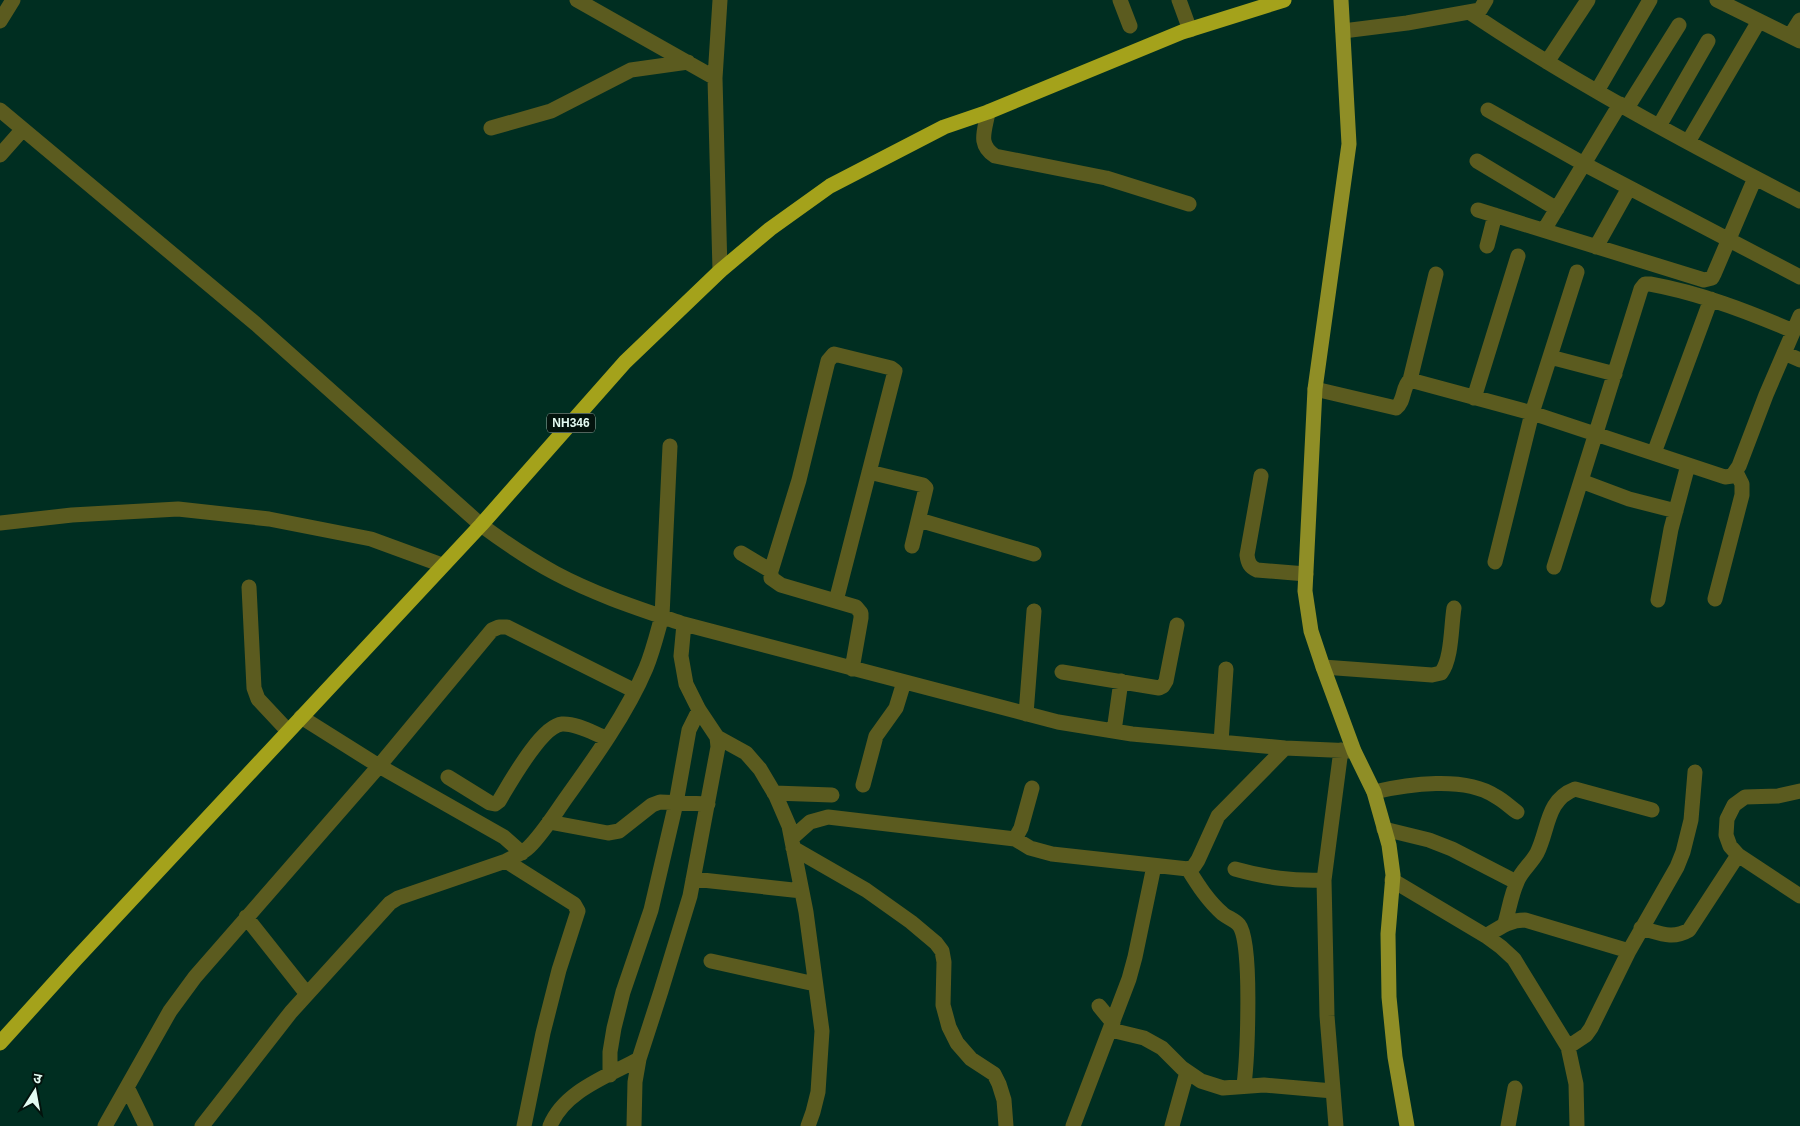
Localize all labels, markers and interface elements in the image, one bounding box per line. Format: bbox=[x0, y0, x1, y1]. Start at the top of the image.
road number: NH346 bbox=[547, 413, 595, 432]
north arrow bbox=[10, 1066, 60, 1116]
text: उ bbox=[32, 1070, 44, 1087]

